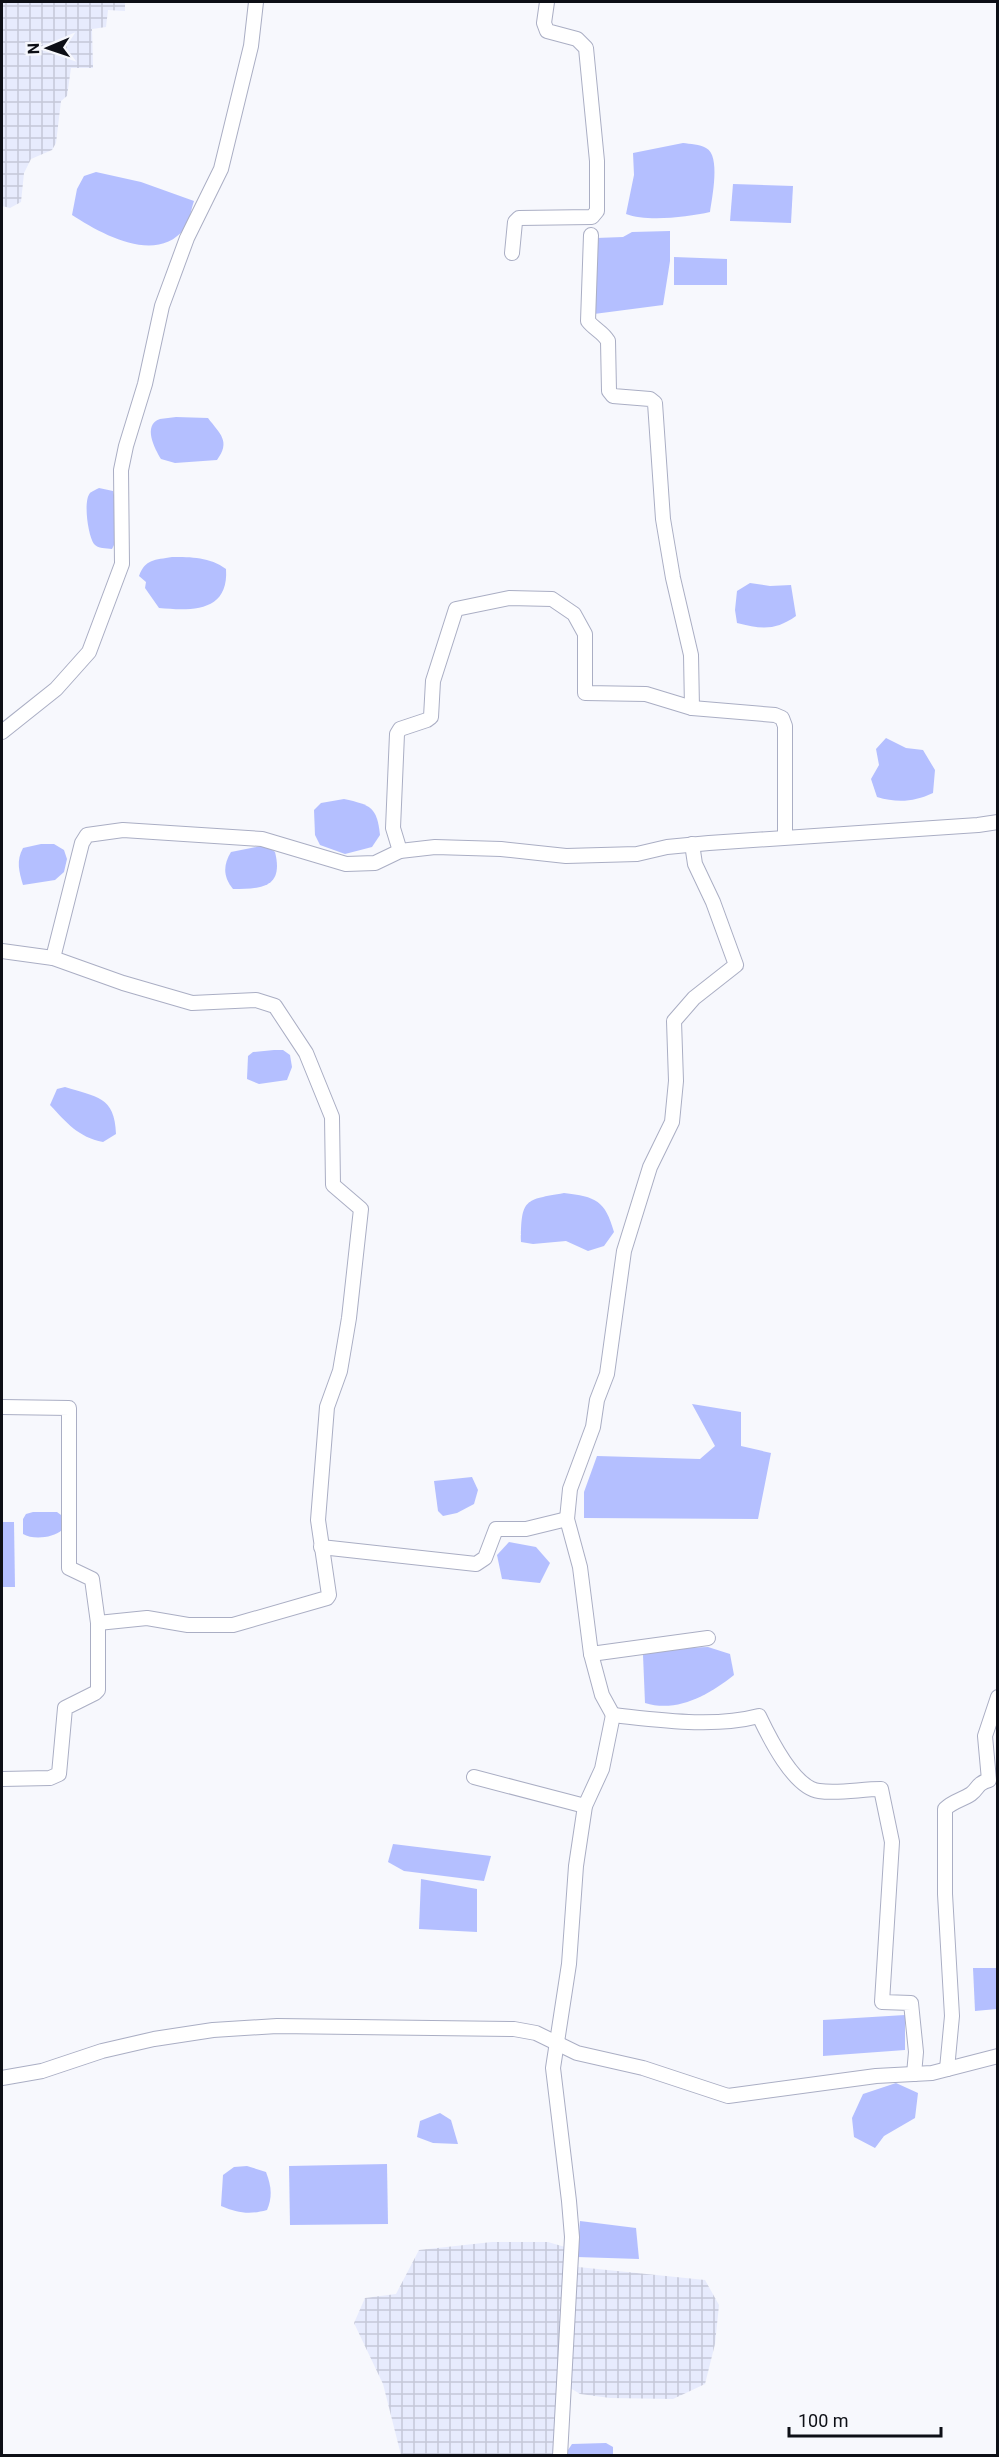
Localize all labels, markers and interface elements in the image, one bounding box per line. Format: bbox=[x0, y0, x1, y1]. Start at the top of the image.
north arrow bbox=[18, 18, 78, 78]
text: N bbox=[24, 43, 43, 54]
scale bar bbox=[789, 2400, 940, 2438]
text: 100 m bbox=[798, 2410, 849, 2431]

